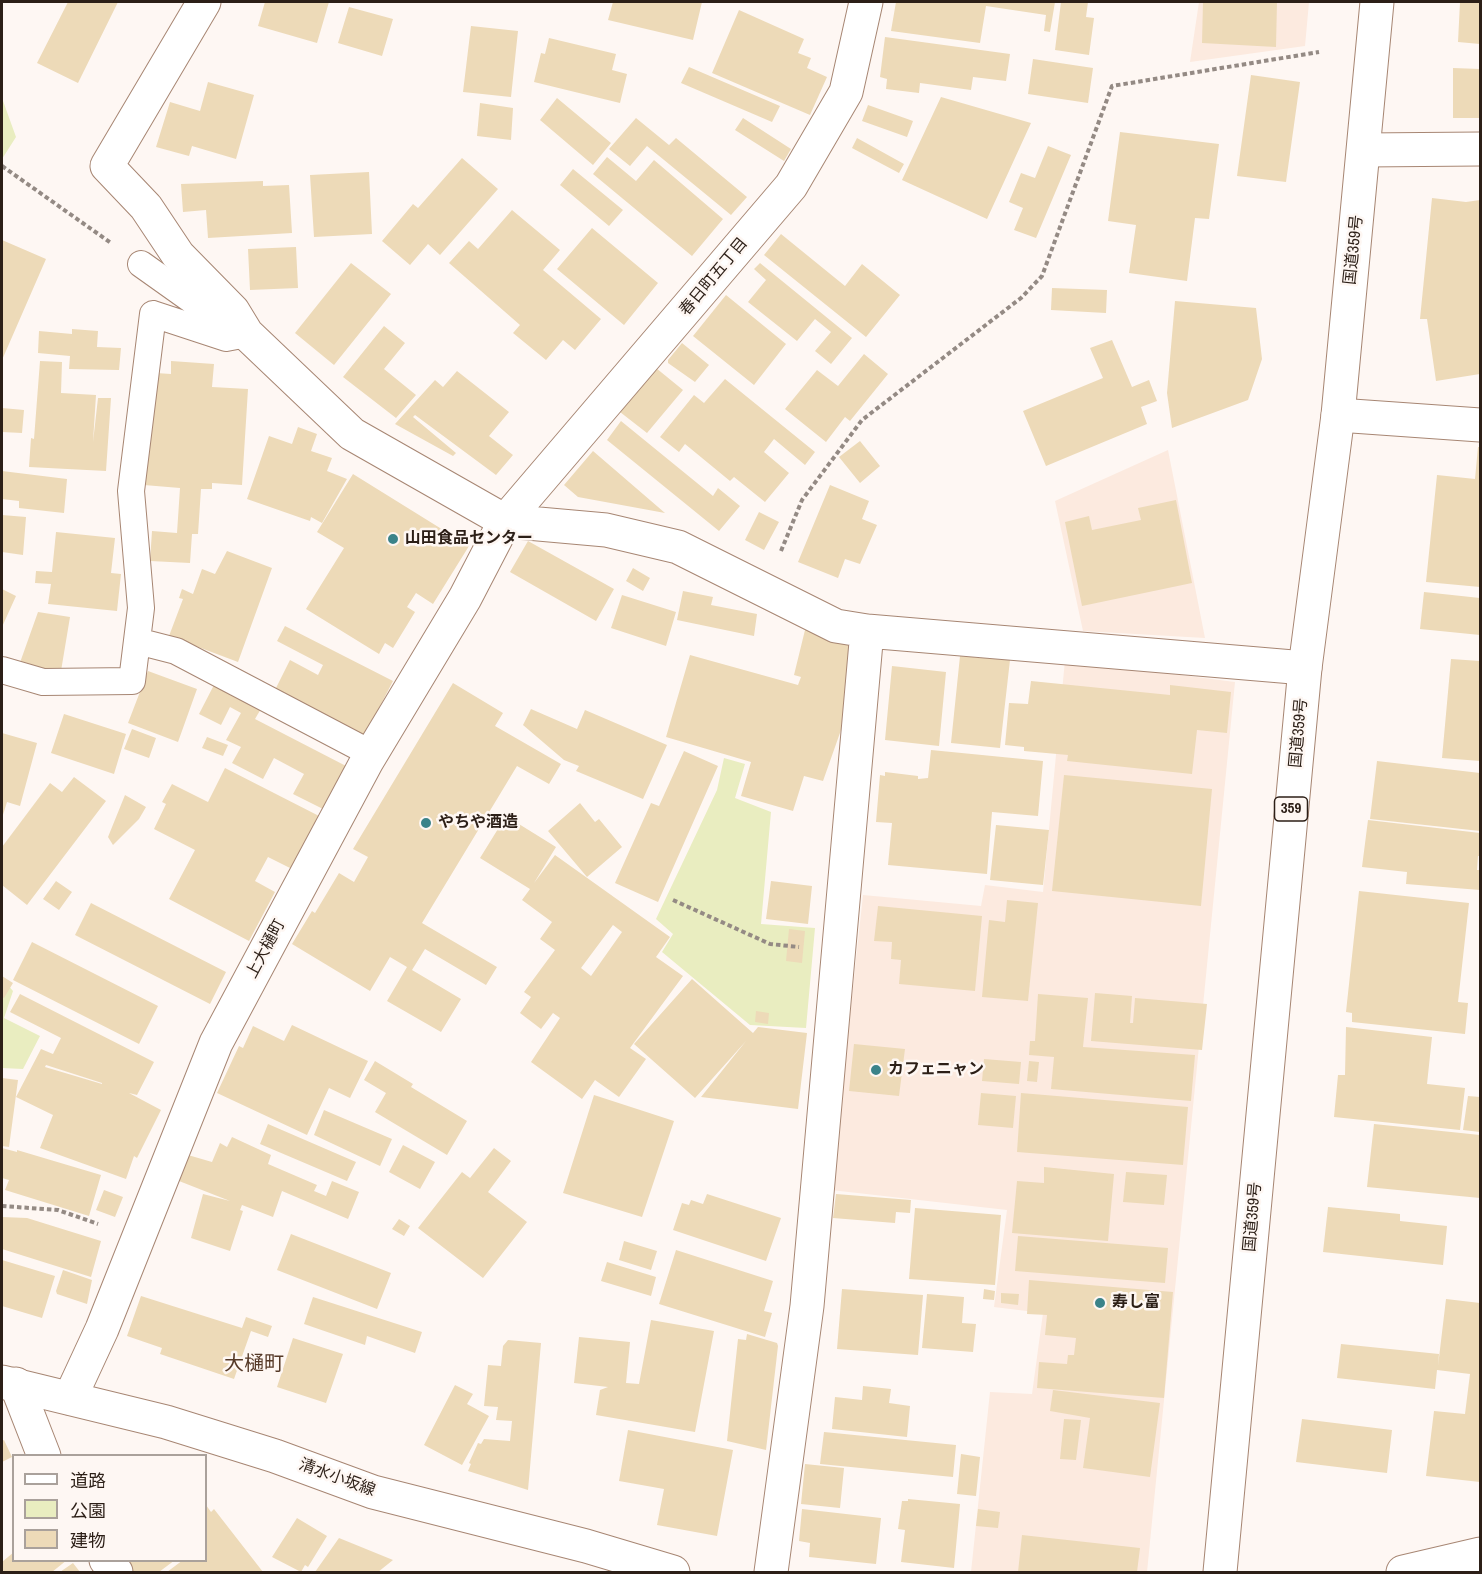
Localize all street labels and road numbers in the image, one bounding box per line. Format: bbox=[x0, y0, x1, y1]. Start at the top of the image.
street label: 国道359号 bbox=[1341, 214, 1367, 286]
street label: 春日町五丁目 bbox=[676, 234, 752, 320]
street label: 国道359号 bbox=[1286, 697, 1312, 769]
road number: 359 bbox=[1274, 797, 1308, 821]
street label: 上大樋町 bbox=[243, 916, 289, 982]
street label: 国道359号 bbox=[1240, 1181, 1266, 1253]
street label: 清水小坂線 bbox=[296, 1455, 378, 1501]

